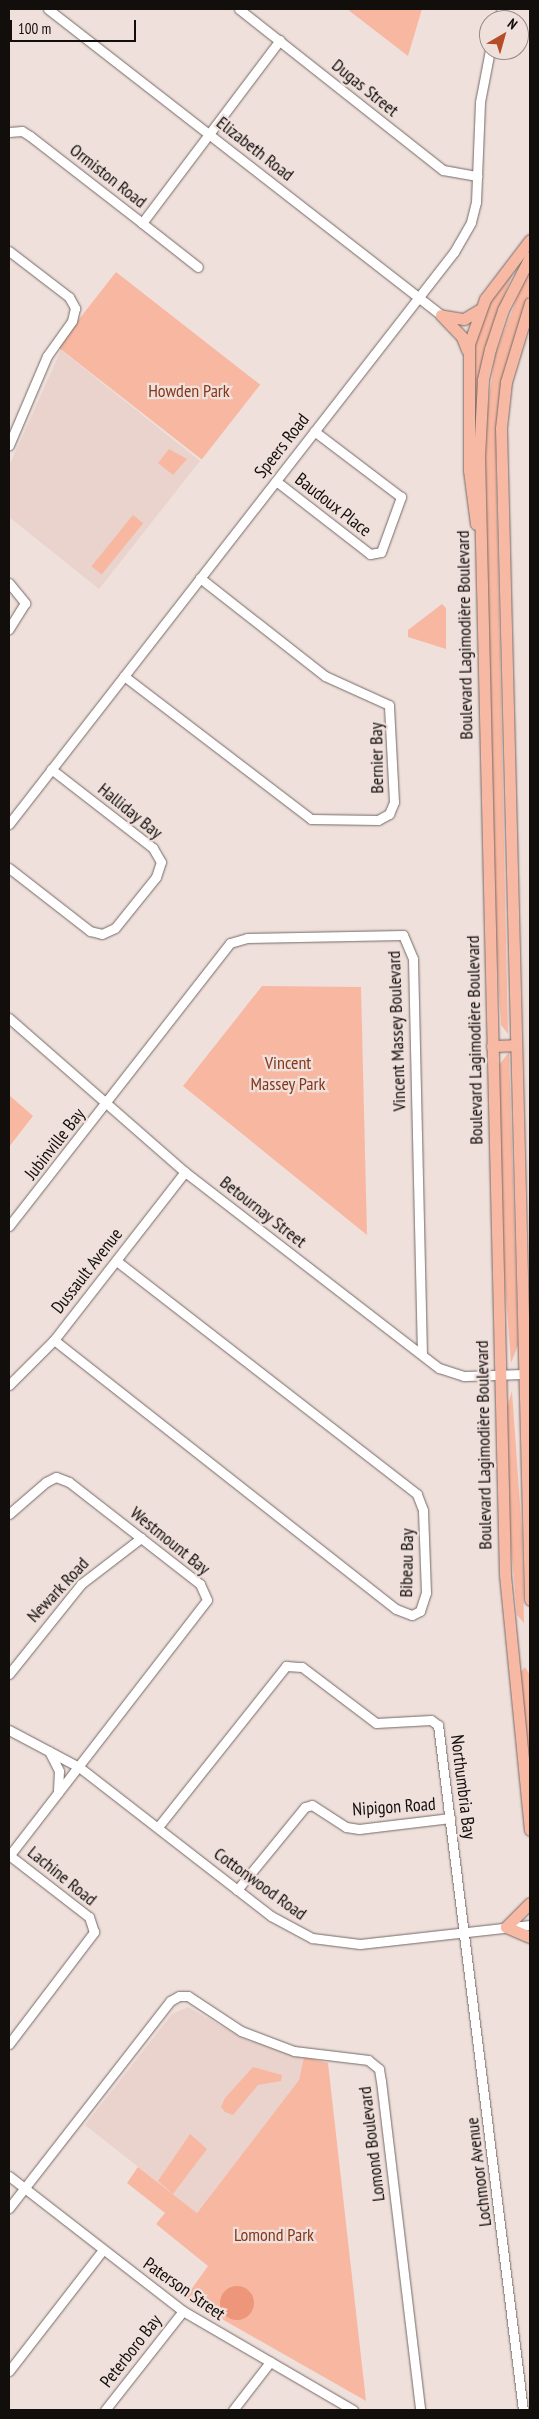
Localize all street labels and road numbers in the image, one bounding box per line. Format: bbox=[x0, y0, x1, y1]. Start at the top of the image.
street label: Dugas Street bbox=[327, 55, 403, 121]
street label: Elizabeth Road bbox=[212, 112, 298, 186]
street label: Ormiston Road bbox=[65, 139, 151, 213]
street label: Speers Road bbox=[250, 409, 314, 483]
street label: Baudoux Place bbox=[290, 468, 376, 542]
street label: Boulevard Lagimodière Boulevard bbox=[452, 530, 478, 740]
street label: Bernier Bay bbox=[366, 722, 388, 794]
street label: Halliday Bay bbox=[93, 778, 167, 844]
street label: Boulevard Lagimodière Boulevard bbox=[462, 935, 488, 1145]
street label: Vincent Massey Boulevard bbox=[383, 950, 411, 1112]
street label: Jubinville Bay bbox=[20, 1104, 90, 1184]
street label: Betournay Street bbox=[215, 1171, 311, 1253]
street label: Dussault Avenue bbox=[47, 1224, 127, 1318]
street label: Boulevard Lagimodière Boulevard bbox=[471, 1340, 497, 1550]
street label: Westmount Bay bbox=[126, 1502, 214, 1580]
street label: Bibeau Bay bbox=[396, 1528, 418, 1598]
street label: Newark Road bbox=[22, 1553, 94, 1627]
street label: Northumbria Bay bbox=[446, 1733, 480, 1841]
street label: Nipigon Road bbox=[352, 1793, 436, 1821]
street label: Lachine Road bbox=[23, 1842, 101, 1910]
street label: Cottonwood Road bbox=[209, 1843, 311, 1925]
street label: Lomond Boulevard bbox=[354, 2085, 390, 2203]
street label: Lochmoor Avenue bbox=[462, 2116, 496, 2228]
street label: Paterson Street bbox=[139, 2253, 229, 2325]
street label: Peterboro Bay bbox=[96, 2310, 166, 2392]

